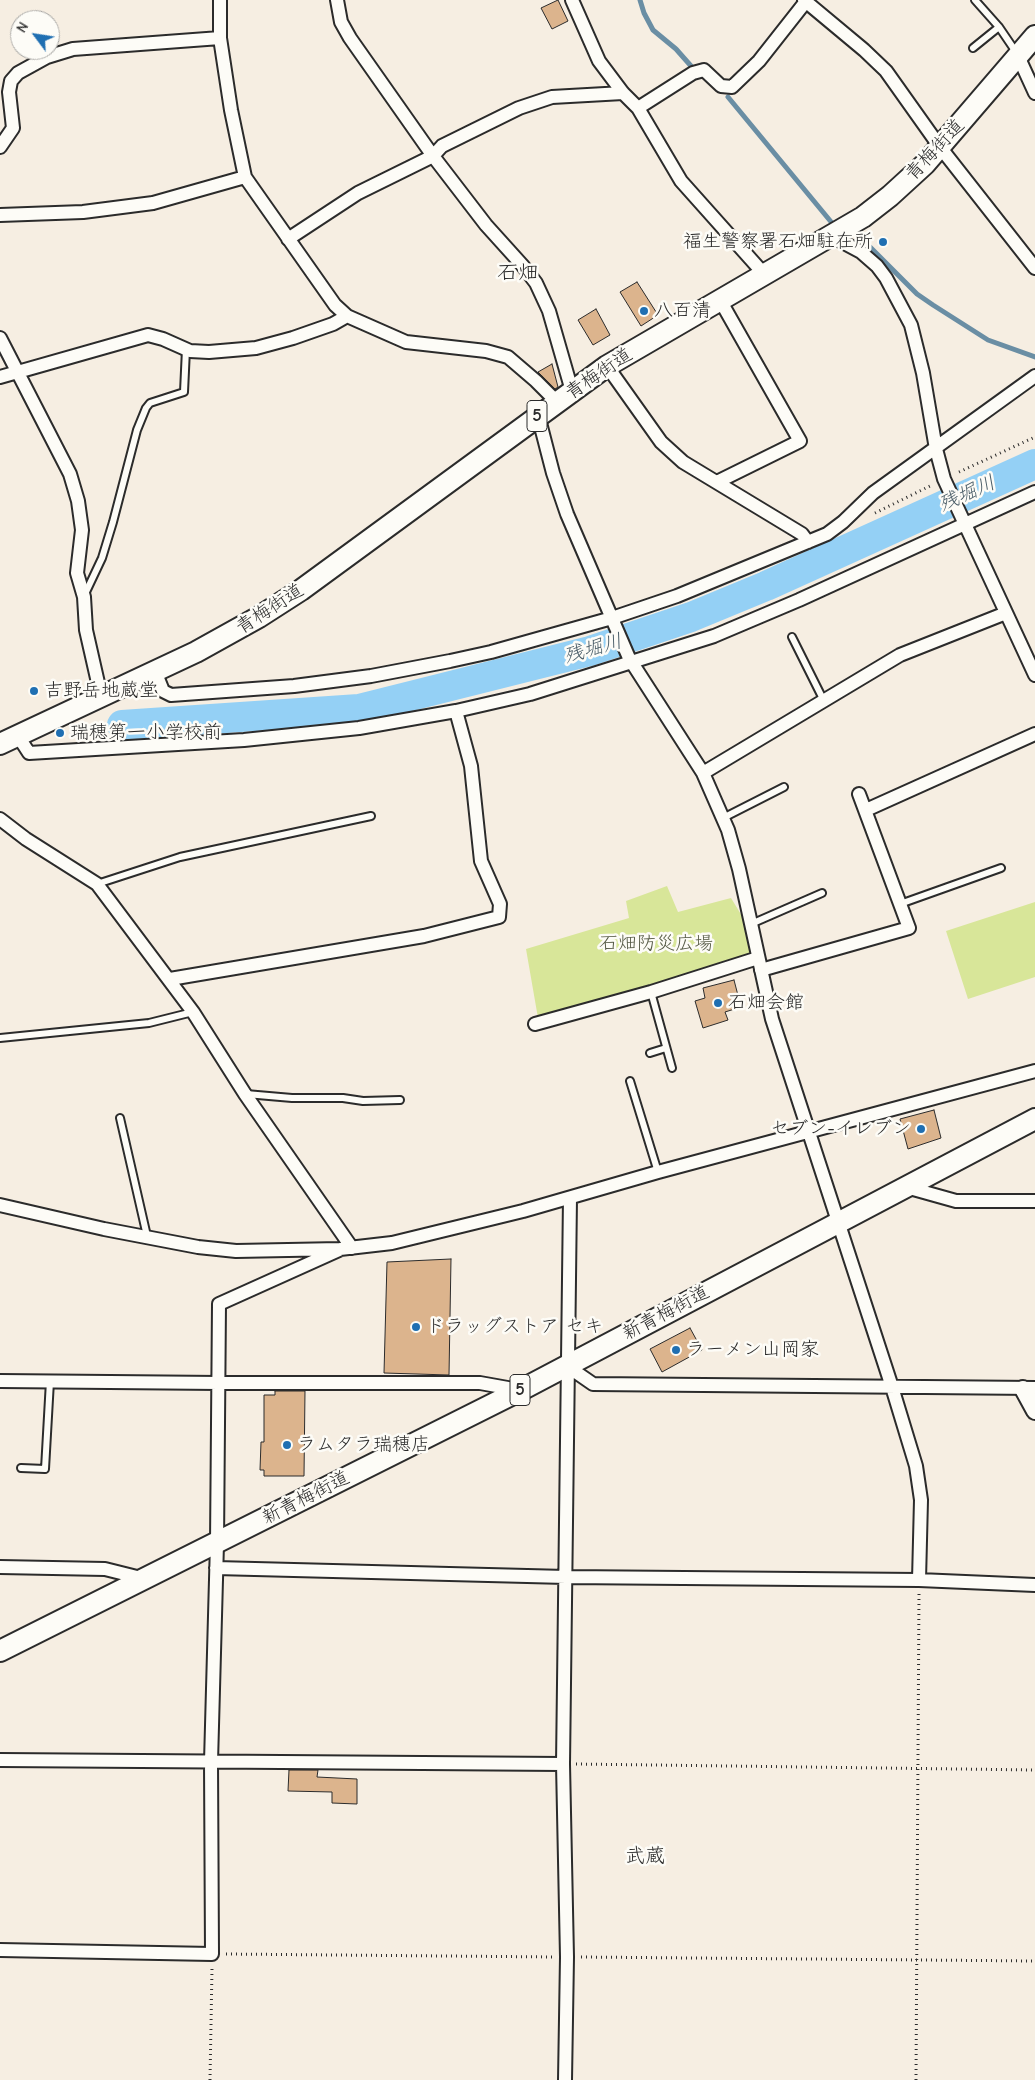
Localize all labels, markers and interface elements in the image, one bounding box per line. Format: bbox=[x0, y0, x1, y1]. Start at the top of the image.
north arrow bbox=[10, 10, 60, 60]
text: N bbox=[13, 19, 32, 36]
street label: 青梅街道 bbox=[901, 114, 969, 186]
place label: 福生警察署石畑駐在所 bbox=[683, 231, 873, 253]
marker: 福生警察署石畑駐在所 bbox=[877, 236, 889, 248]
district label: 石畑 bbox=[497, 260, 539, 286]
place label: 八百清 bbox=[654, 300, 711, 322]
marker: 八百清 bbox=[638, 305, 650, 317]
street label: 青梅街道 bbox=[561, 343, 637, 405]
road number: 5 bbox=[527, 401, 547, 432]
water label: 残堀川 bbox=[935, 471, 999, 517]
street label: 青梅街道 bbox=[232, 579, 308, 639]
water label: 残堀川 bbox=[561, 629, 625, 669]
place label: 吉野岳地蔵堂 bbox=[44, 680, 158, 702]
marker: 吉野岳地蔵堂 bbox=[28, 685, 40, 697]
place label: 瑞穂第一小学校前 bbox=[70, 722, 222, 744]
marker: 瑞穂第一小学校前 bbox=[54, 727, 66, 739]
park label: 石畑防災広場 bbox=[599, 933, 713, 955]
place label: 石畑会館 bbox=[728, 992, 804, 1014]
marker: 石畑会館 bbox=[712, 997, 724, 1009]
place label: セブン-イレブン bbox=[770, 1118, 911, 1140]
marker: セブン-イレブン bbox=[915, 1123, 927, 1135]
street label: 新青梅街道 bbox=[619, 1281, 713, 1345]
place label: ドラッグストア セキ bbox=[426, 1316, 603, 1338]
marker: ドラッグストア セキ bbox=[410, 1321, 422, 1333]
place label: ラーメン山岡家 bbox=[686, 1339, 819, 1361]
marker: ラーメン山岡家 bbox=[670, 1344, 682, 1356]
road number: 5 bbox=[510, 1374, 530, 1406]
place label: ラムタラ瑞穂店 bbox=[297, 1434, 430, 1456]
marker: ラムタラ瑞穂店 bbox=[281, 1439, 293, 1451]
street label: 新青梅街道 bbox=[259, 1466, 353, 1530]
district label: 武蔵 bbox=[625, 1844, 665, 1868]

